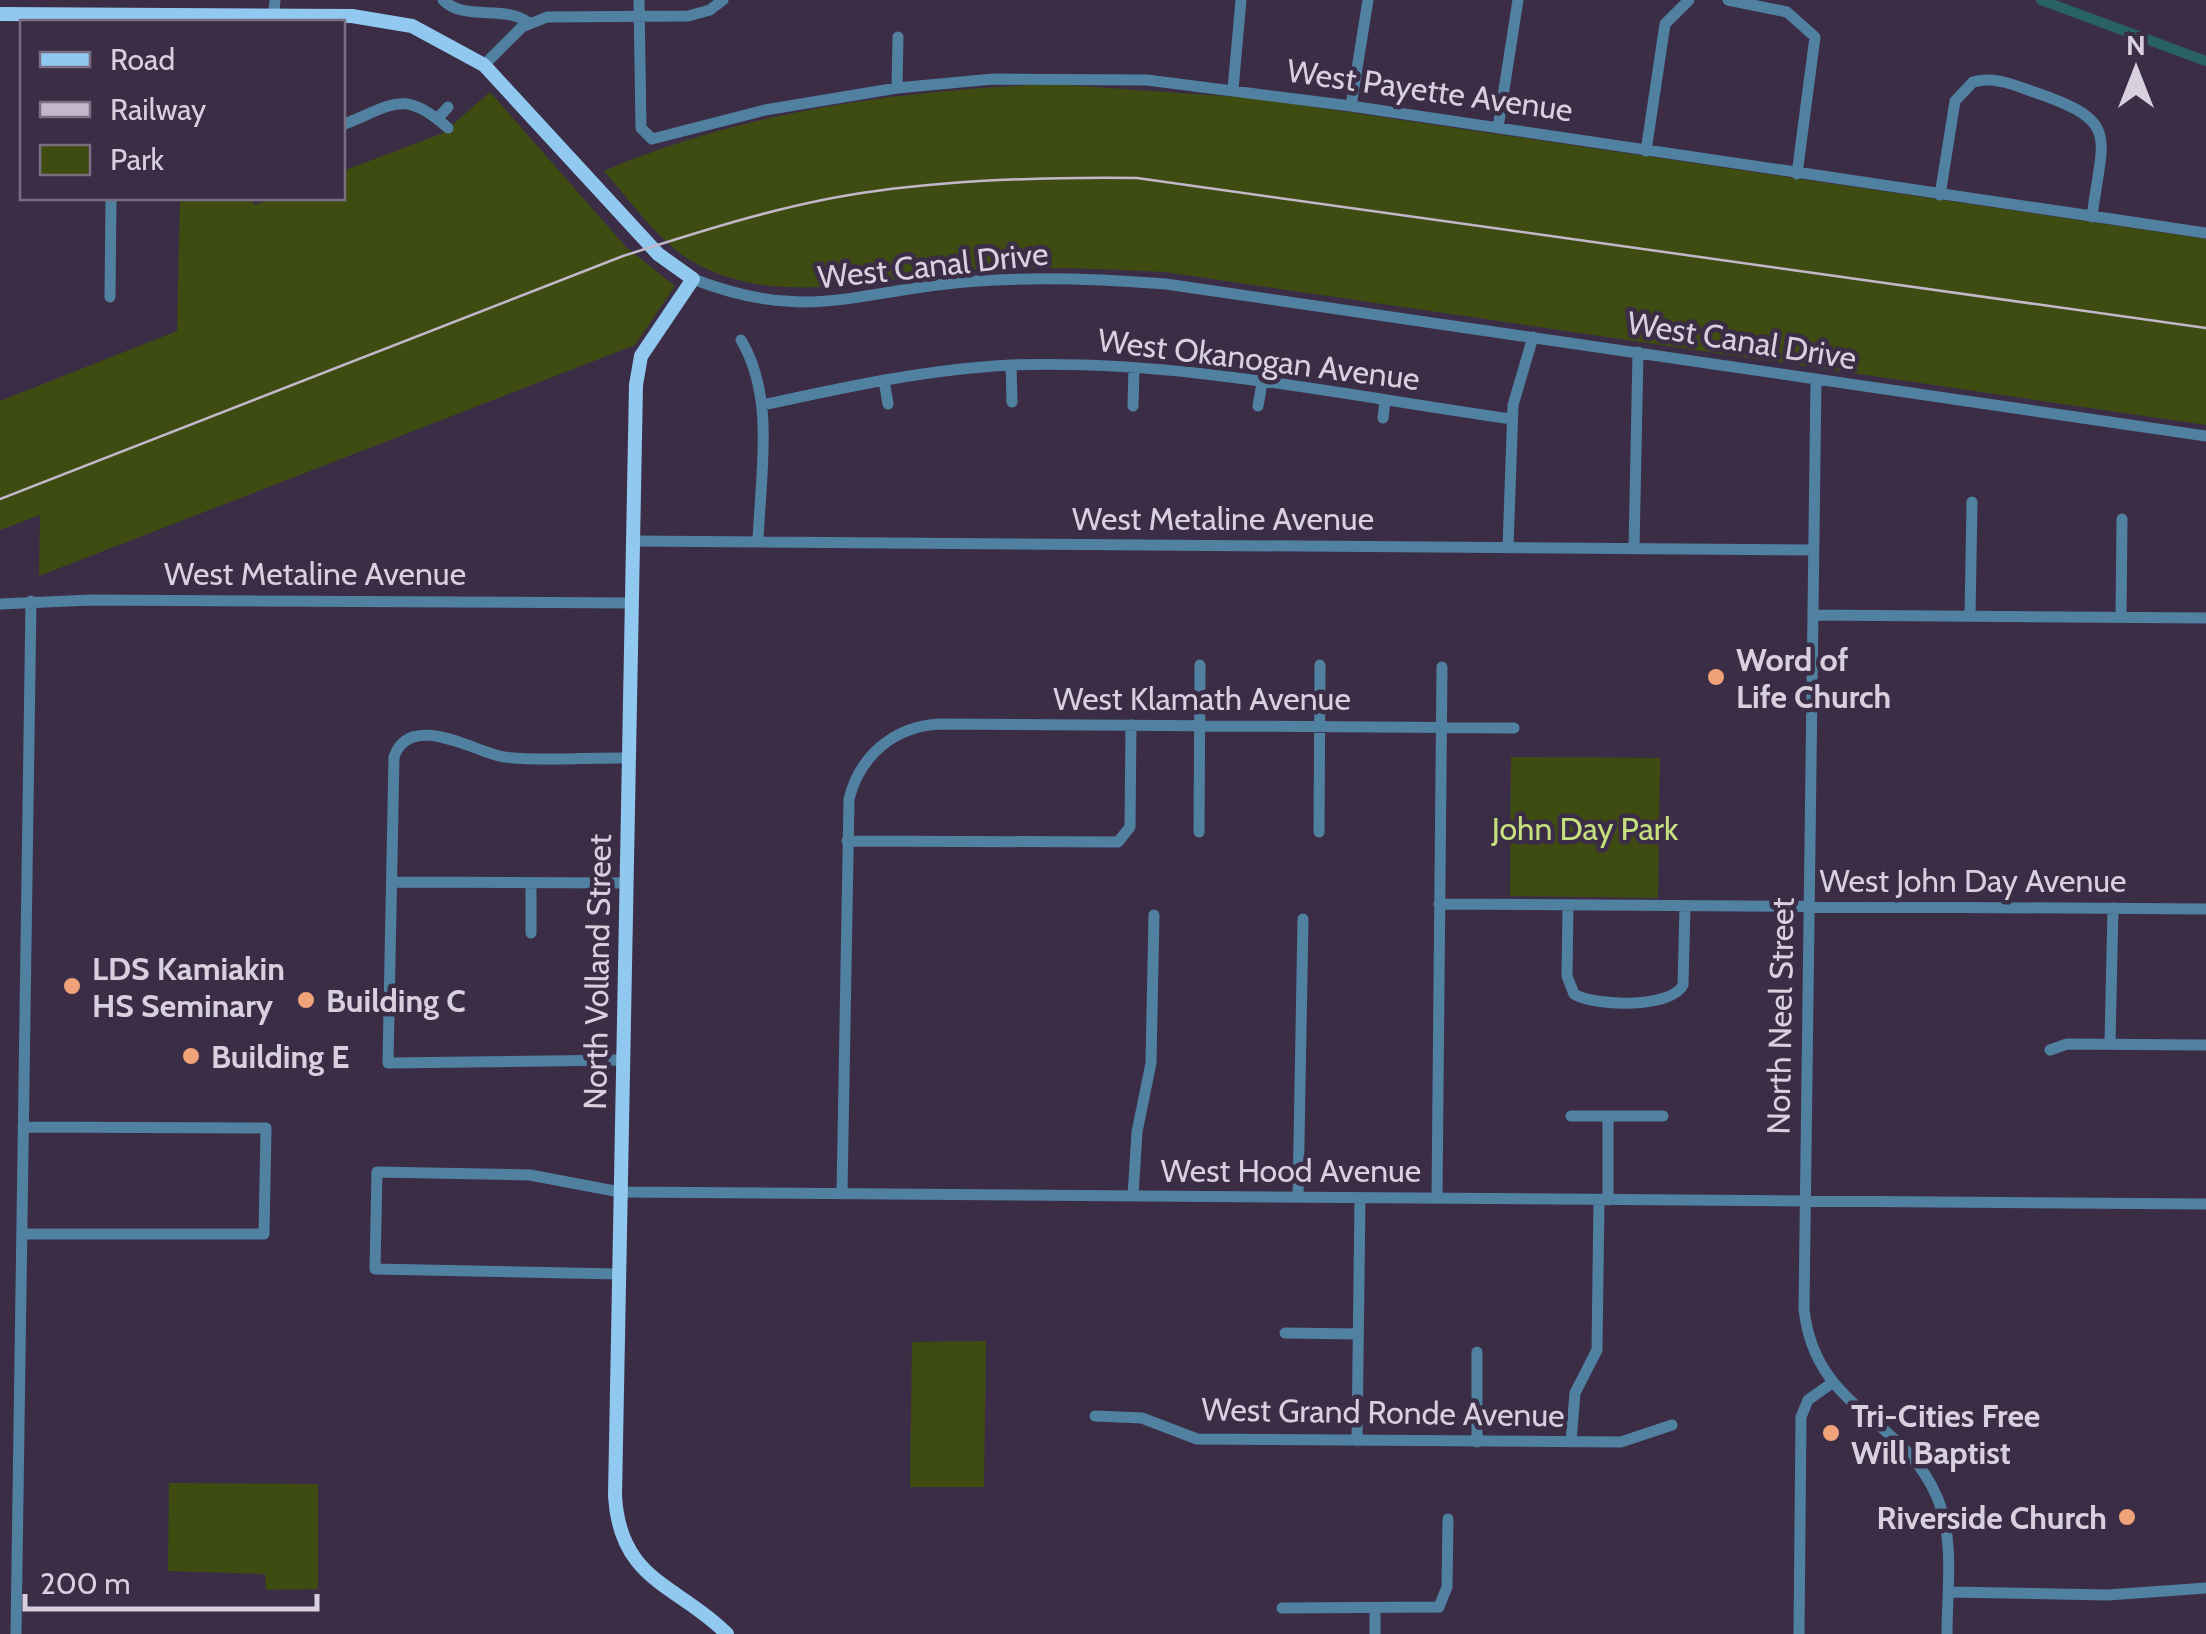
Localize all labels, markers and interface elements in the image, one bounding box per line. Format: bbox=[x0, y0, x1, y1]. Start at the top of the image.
legend bbox=[20, 20, 345, 200]
north arrow bbox=[2086, 20, 2186, 120]
text: N bbox=[2126, 28, 2146, 62]
text: Road bbox=[110, 41, 175, 78]
street label: West Payette Avenue bbox=[1285, 51, 1575, 129]
text: Railway bbox=[110, 91, 206, 128]
text: Park bbox=[110, 141, 165, 178]
street label: West Canal Drive bbox=[816, 234, 1050, 296]
street label: West Canal Drive bbox=[1625, 303, 1859, 377]
street label: West Okanogan Avenue bbox=[1096, 320, 1422, 398]
street label: West Metaline Avenue bbox=[1072, 499, 1374, 538]
street label: West Metaline Avenue bbox=[164, 554, 466, 593]
place label: Word of Life Church bbox=[1736, 640, 1891, 716]
marker: Word of Life Church bbox=[1705, 666, 1727, 688]
street label: West Klamath Avenue bbox=[1053, 679, 1351, 718]
park label: John Day Park bbox=[1491, 809, 1679, 848]
street label: North Volland Street bbox=[575, 834, 619, 1110]
street label: West John Day Avenue bbox=[1820, 861, 2126, 900]
street label: North Neel Street bbox=[1758, 897, 1802, 1135]
place label: LDS Kamiakin HS Seminary bbox=[92, 949, 285, 1025]
marker: LDS Kamiakin HS Seminary bbox=[61, 975, 83, 997]
place label: Building C bbox=[326, 981, 466, 1020]
marker: Building C bbox=[295, 989, 317, 1011]
place label: Building E bbox=[211, 1037, 349, 1076]
marker: Building E bbox=[180, 1045, 202, 1067]
street label: West Hood Avenue bbox=[1161, 1151, 1421, 1190]
street label: West Grand Ronde Avenue bbox=[1201, 1389, 1565, 1435]
place label: Tri-Cities Free Will Baptist bbox=[1851, 1396, 2040, 1472]
marker: Tri-Cities Free Will Baptist bbox=[1820, 1422, 1842, 1444]
place label: Riverside Church bbox=[1877, 1498, 2107, 1537]
marker: Riverside Church bbox=[2116, 1506, 2138, 1528]
scale bar bbox=[25, 1549, 318, 1611]
text: 200 m bbox=[40, 1565, 131, 1602]

